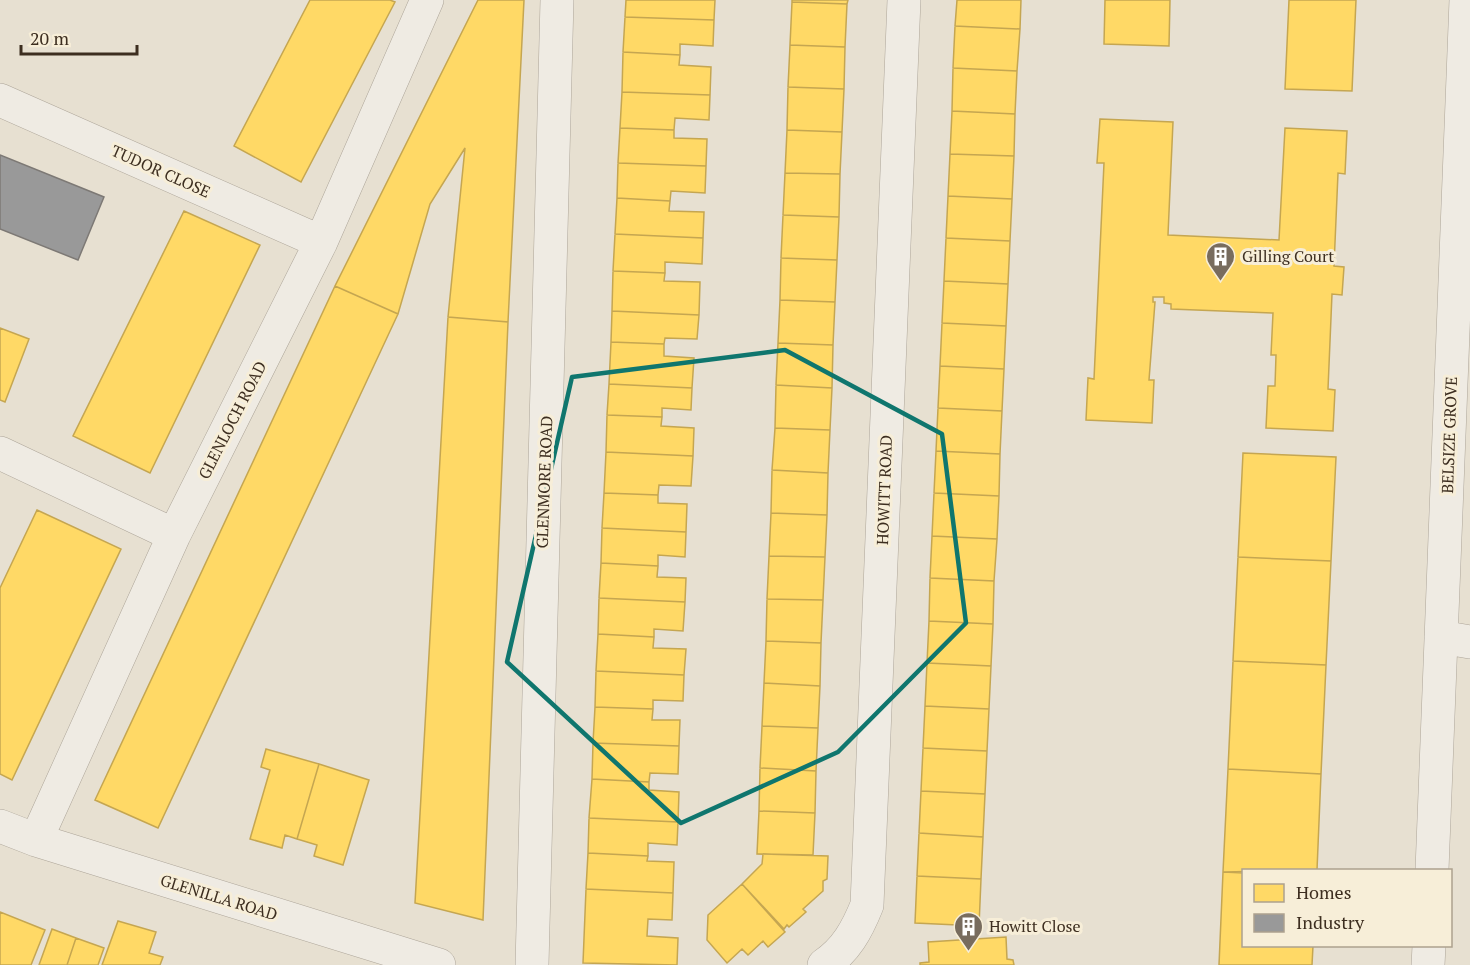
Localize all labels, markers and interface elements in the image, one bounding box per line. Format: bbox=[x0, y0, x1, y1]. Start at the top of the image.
scale bar bbox=[21, 18, 136, 56]
text: 20 m bbox=[30, 26, 70, 50]
street label: TUDOR CLOSE bbox=[108, 139, 214, 203]
building icon: Gilling Court bbox=[1205, 240, 1237, 282]
place label: Gilling Court bbox=[1242, 245, 1334, 267]
street label: GLENLOCH ROAD bbox=[193, 357, 271, 483]
street label: BELSIZE GROVE bbox=[1436, 376, 1462, 494]
street label: GLENMORE ROAD bbox=[531, 415, 557, 549]
street label: HOWITT ROAD bbox=[871, 435, 897, 545]
street label: GLENILLA ROAD bbox=[158, 869, 280, 925]
legend bbox=[1242, 869, 1452, 947]
text: Homes bbox=[1296, 880, 1351, 904]
building icon: Howitt Close bbox=[952, 910, 984, 952]
text: Industry bbox=[1296, 910, 1365, 934]
place label: Howitt Close bbox=[989, 915, 1080, 937]

